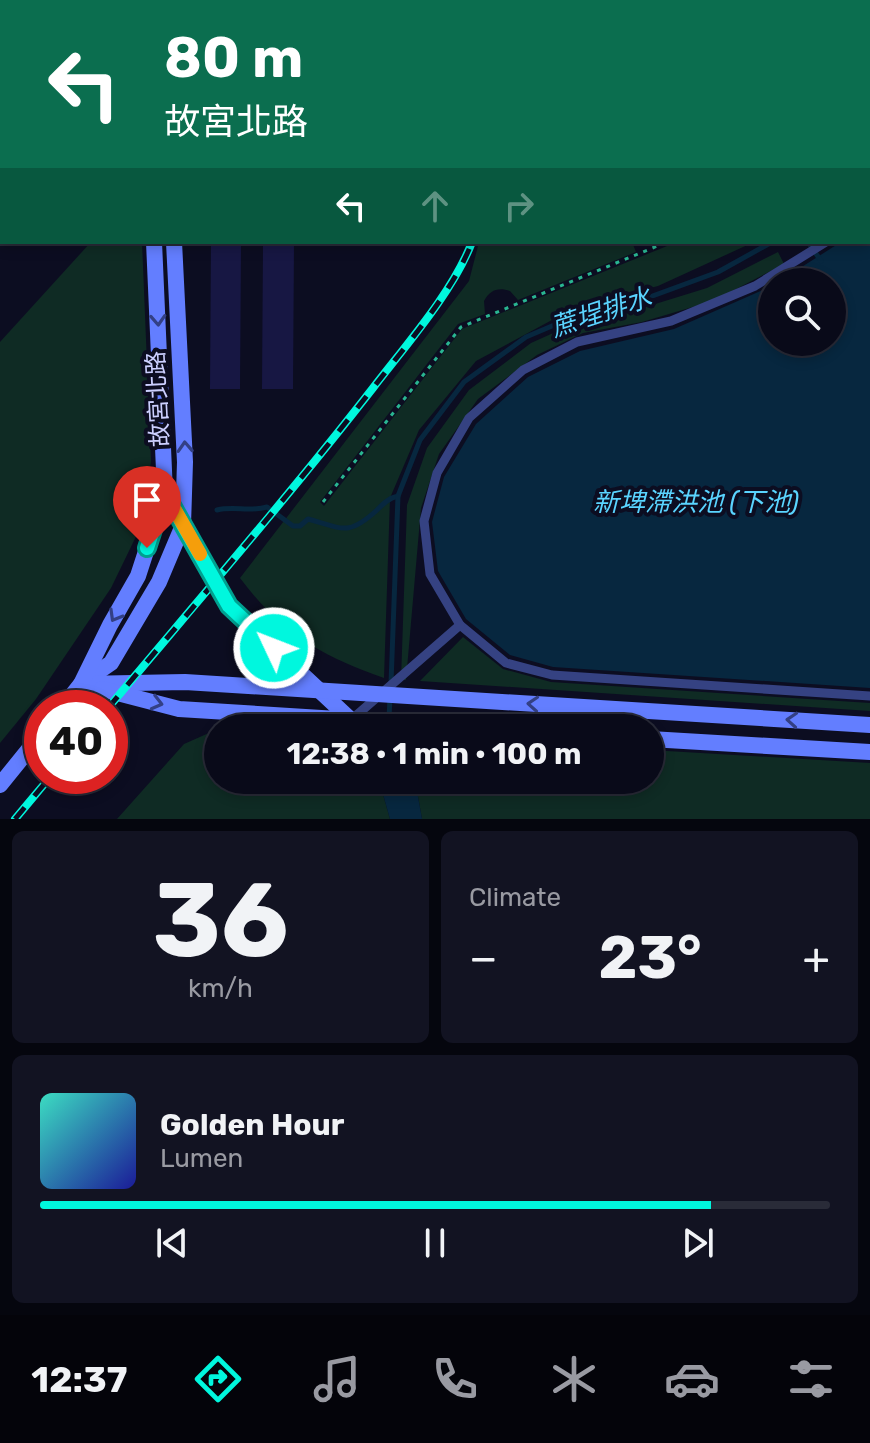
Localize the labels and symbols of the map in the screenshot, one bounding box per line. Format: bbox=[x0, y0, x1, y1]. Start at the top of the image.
water label: 蔗埕排水 bbox=[547, 281, 656, 343]
one-way arrow bbox=[149, 314, 166, 327]
street label: 故宮北路 bbox=[142, 350, 174, 448]
one-way arrow bbox=[176, 440, 193, 453]
pin bbox=[113, 466, 181, 548]
water label: 新埤滯洪池 (下池) bbox=[593, 487, 799, 518]
position arrow bbox=[232, 606, 316, 690]
one-way arrow bbox=[109, 607, 125, 622]
speed limit sign: 40 bbox=[24, 690, 128, 794]
one-way arrow bbox=[149, 694, 163, 711]
one-way arrow bbox=[526, 696, 539, 713]
one-way arrow bbox=[785, 712, 798, 729]

